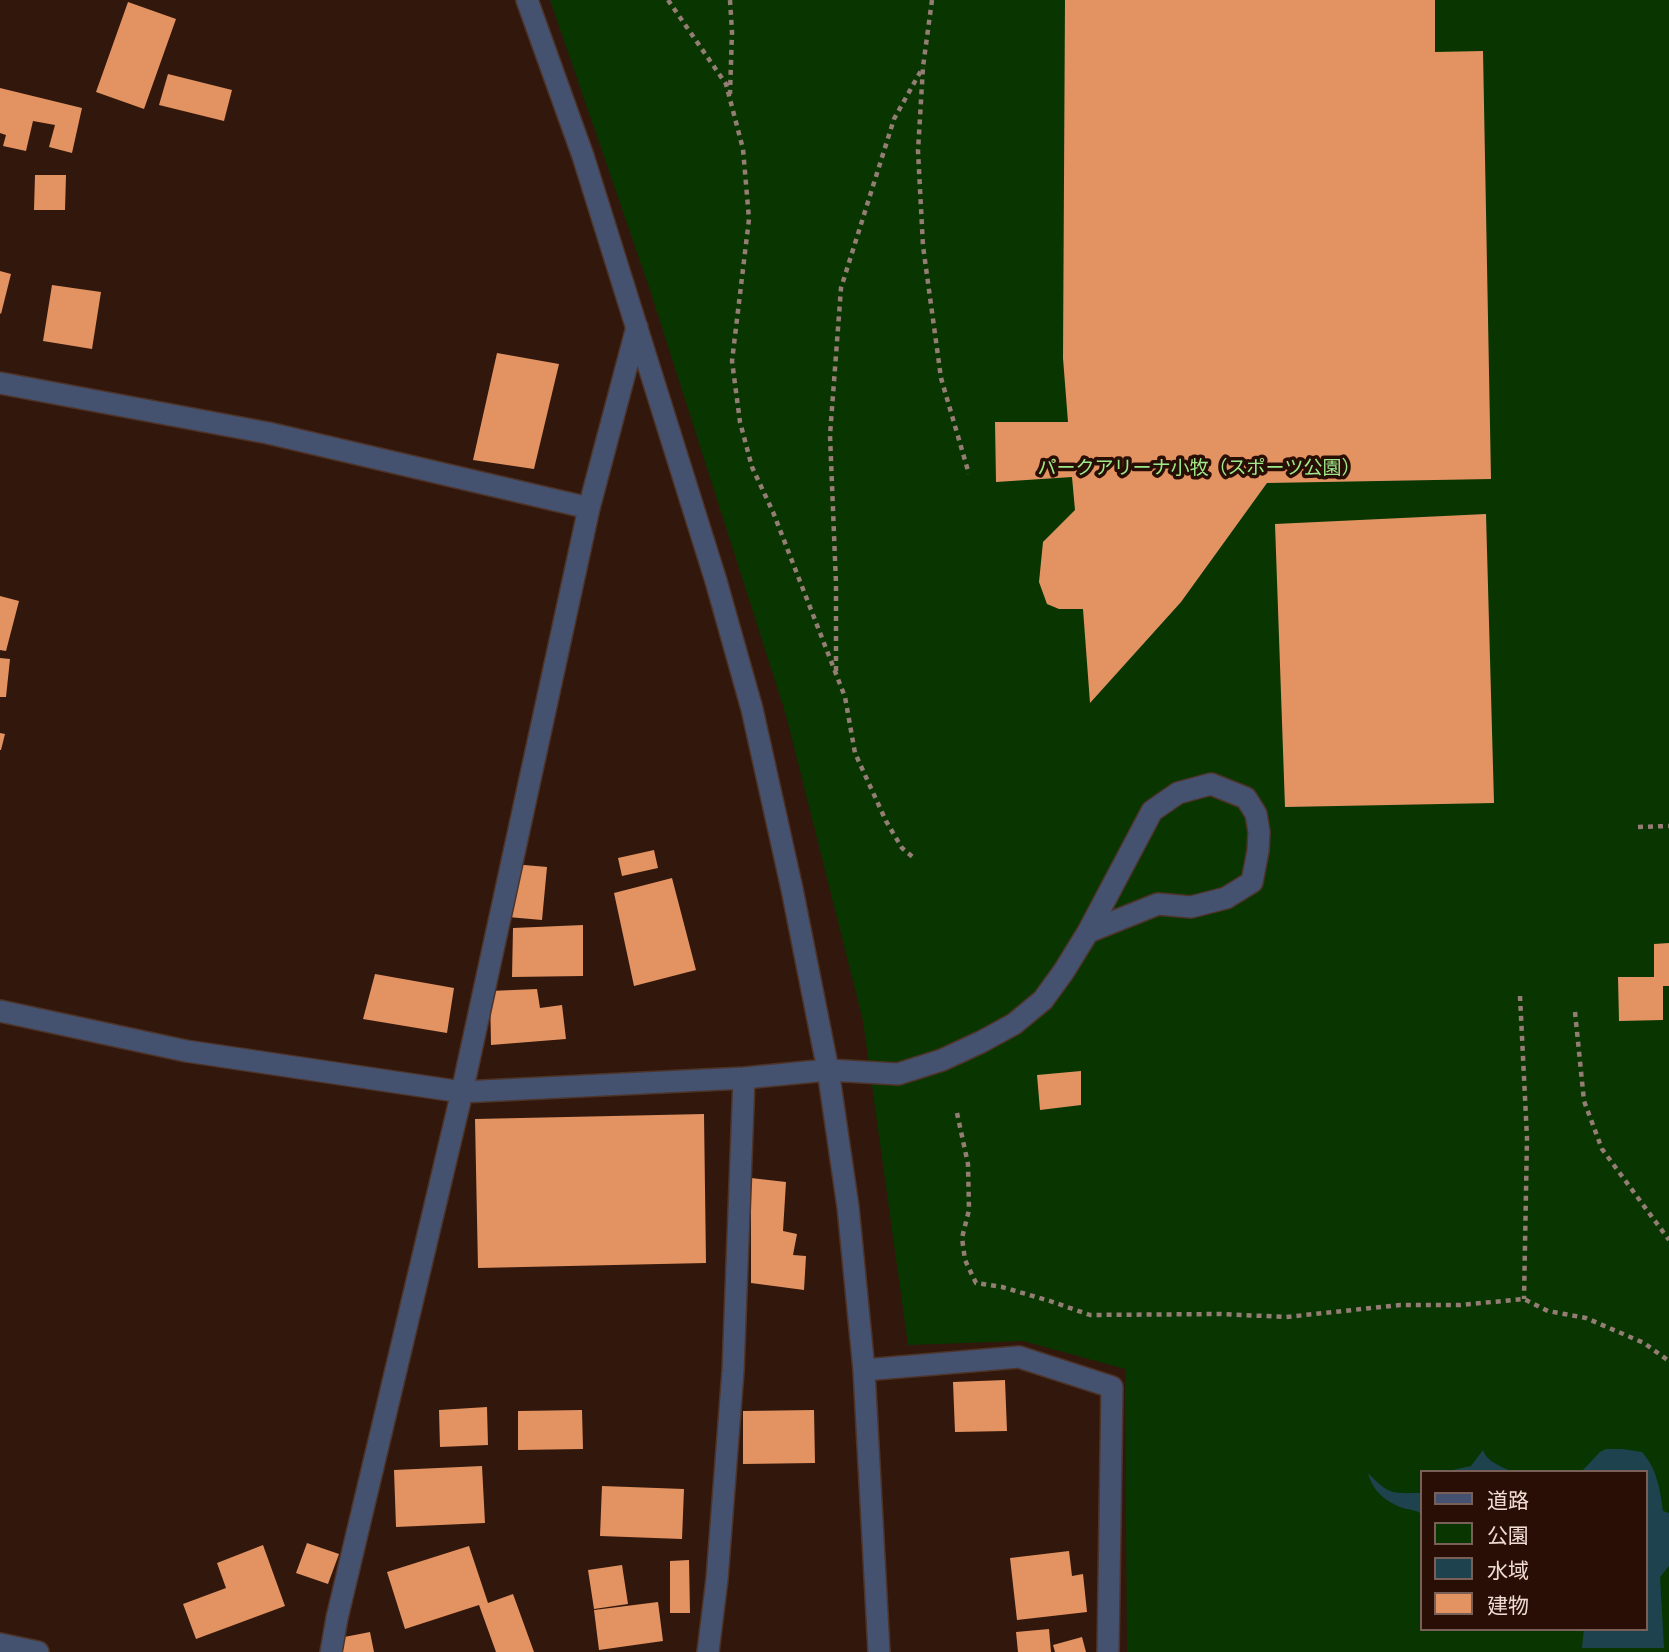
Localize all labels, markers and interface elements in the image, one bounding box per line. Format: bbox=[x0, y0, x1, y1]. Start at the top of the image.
park label: パークアリーナ小牧（スポーツ公園） bbox=[1038, 458, 1360, 480]
legend bbox=[1420, 1470, 1648, 1631]
text: 道路 bbox=[1487, 1489, 1529, 1513]
text: 公園 bbox=[1487, 1524, 1529, 1548]
text: 水域 bbox=[1487, 1559, 1529, 1583]
text: 建物 bbox=[1487, 1594, 1529, 1618]

